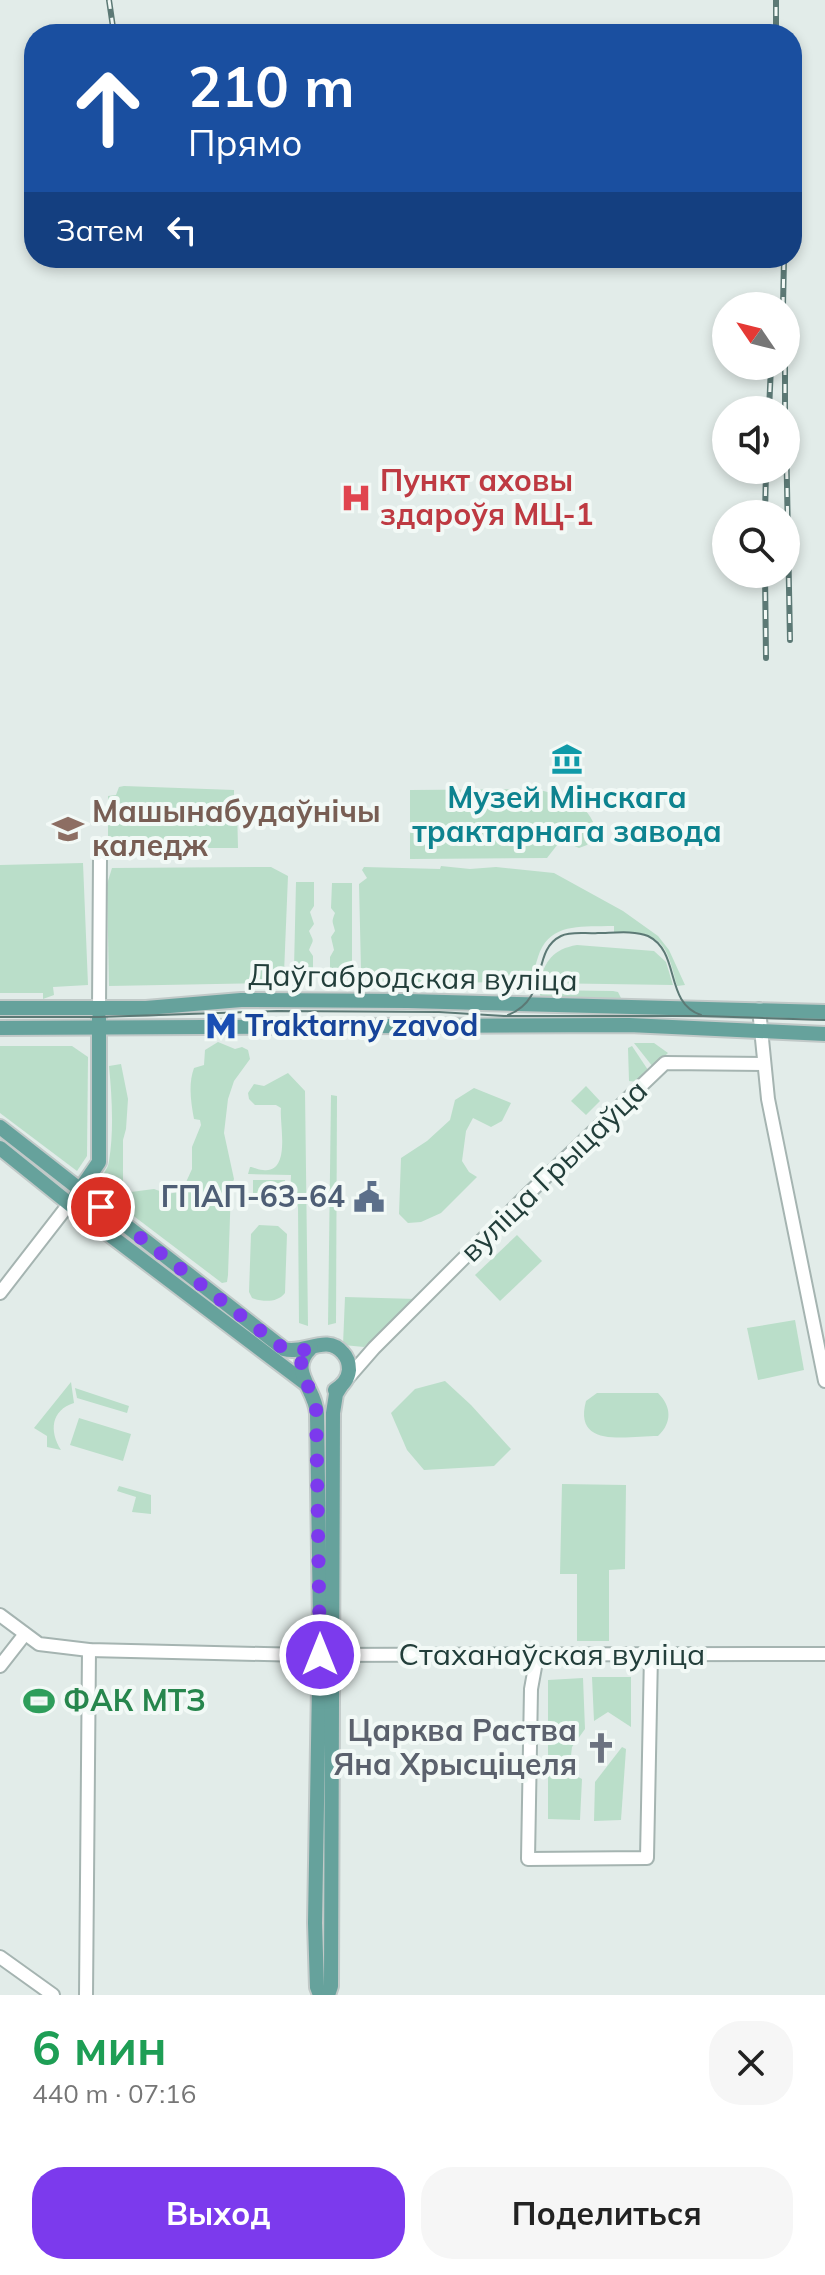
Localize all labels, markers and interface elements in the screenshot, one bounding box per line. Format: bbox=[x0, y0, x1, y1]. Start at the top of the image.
text: 210 m bbox=[188, 51, 355, 121]
icon: ahead bbox=[56, 56, 160, 160]
text: Прямо bbox=[188, 120, 302, 165]
icon: left bbox=[160, 208, 204, 252]
text: Затем bbox=[56, 211, 144, 249]
north arrow bbox=[712, 292, 800, 380]
map controls bbox=[712, 292, 800, 588]
button: sound bbox=[712, 396, 800, 484]
place label: Пункт аховы здароўя МЦ-1 bbox=[380, 461, 594, 533]
hospital icon: Пункт аховы здароўя МЦ-1 bbox=[339, 481, 373, 515]
button: search bbox=[712, 500, 800, 588]
museum icon: Музей Мінскага трактарнага завода bbox=[550, 742, 584, 776]
place label: Музей Мінскага трактарнага завода bbox=[412, 778, 722, 850]
place label: Машынабудаўнічы каледж bbox=[92, 792, 381, 864]
school or university icon: Машынабудаўнічы каледж bbox=[51, 812, 85, 846]
street label: Даўгабродская вуліца bbox=[248, 955, 578, 999]
place label: Traktarny zavod bbox=[245, 1006, 478, 1044]
metro station icon: Traktarny zavod bbox=[204, 1009, 238, 1043]
street label: вуліца Грыцаўца bbox=[452, 1071, 655, 1269]
pin bbox=[67, 1173, 135, 1241]
place label: ГПАП-63-64 bbox=[161, 1177, 345, 1215]
public building icon: ГПАП-63-64 bbox=[352, 1180, 386, 1214]
icon: arrive bbox=[79, 1185, 123, 1229]
position arrow bbox=[278, 1613, 362, 1697]
street label: Стаханаўская вуліца bbox=[399, 1635, 705, 1673]
place label: ФАК МТЗ bbox=[63, 1681, 206, 1719]
sports icon: ФАК МТЗ bbox=[22, 1684, 56, 1718]
place label: Царква Раства Яна Хрысціцеля bbox=[333, 1711, 577, 1783]
church icon: Царква Раства Яна Хрысціцеля bbox=[584, 1731, 618, 1765]
text: 6 мин bbox=[32, 2017, 167, 2077]
button: close bbox=[709, 2021, 793, 2105]
text: 440 m · 07:16 bbox=[32, 2077, 196, 2110]
button: Выход bbox=[32, 2167, 405, 2259]
button: Поделиться bbox=[421, 2167, 793, 2259]

